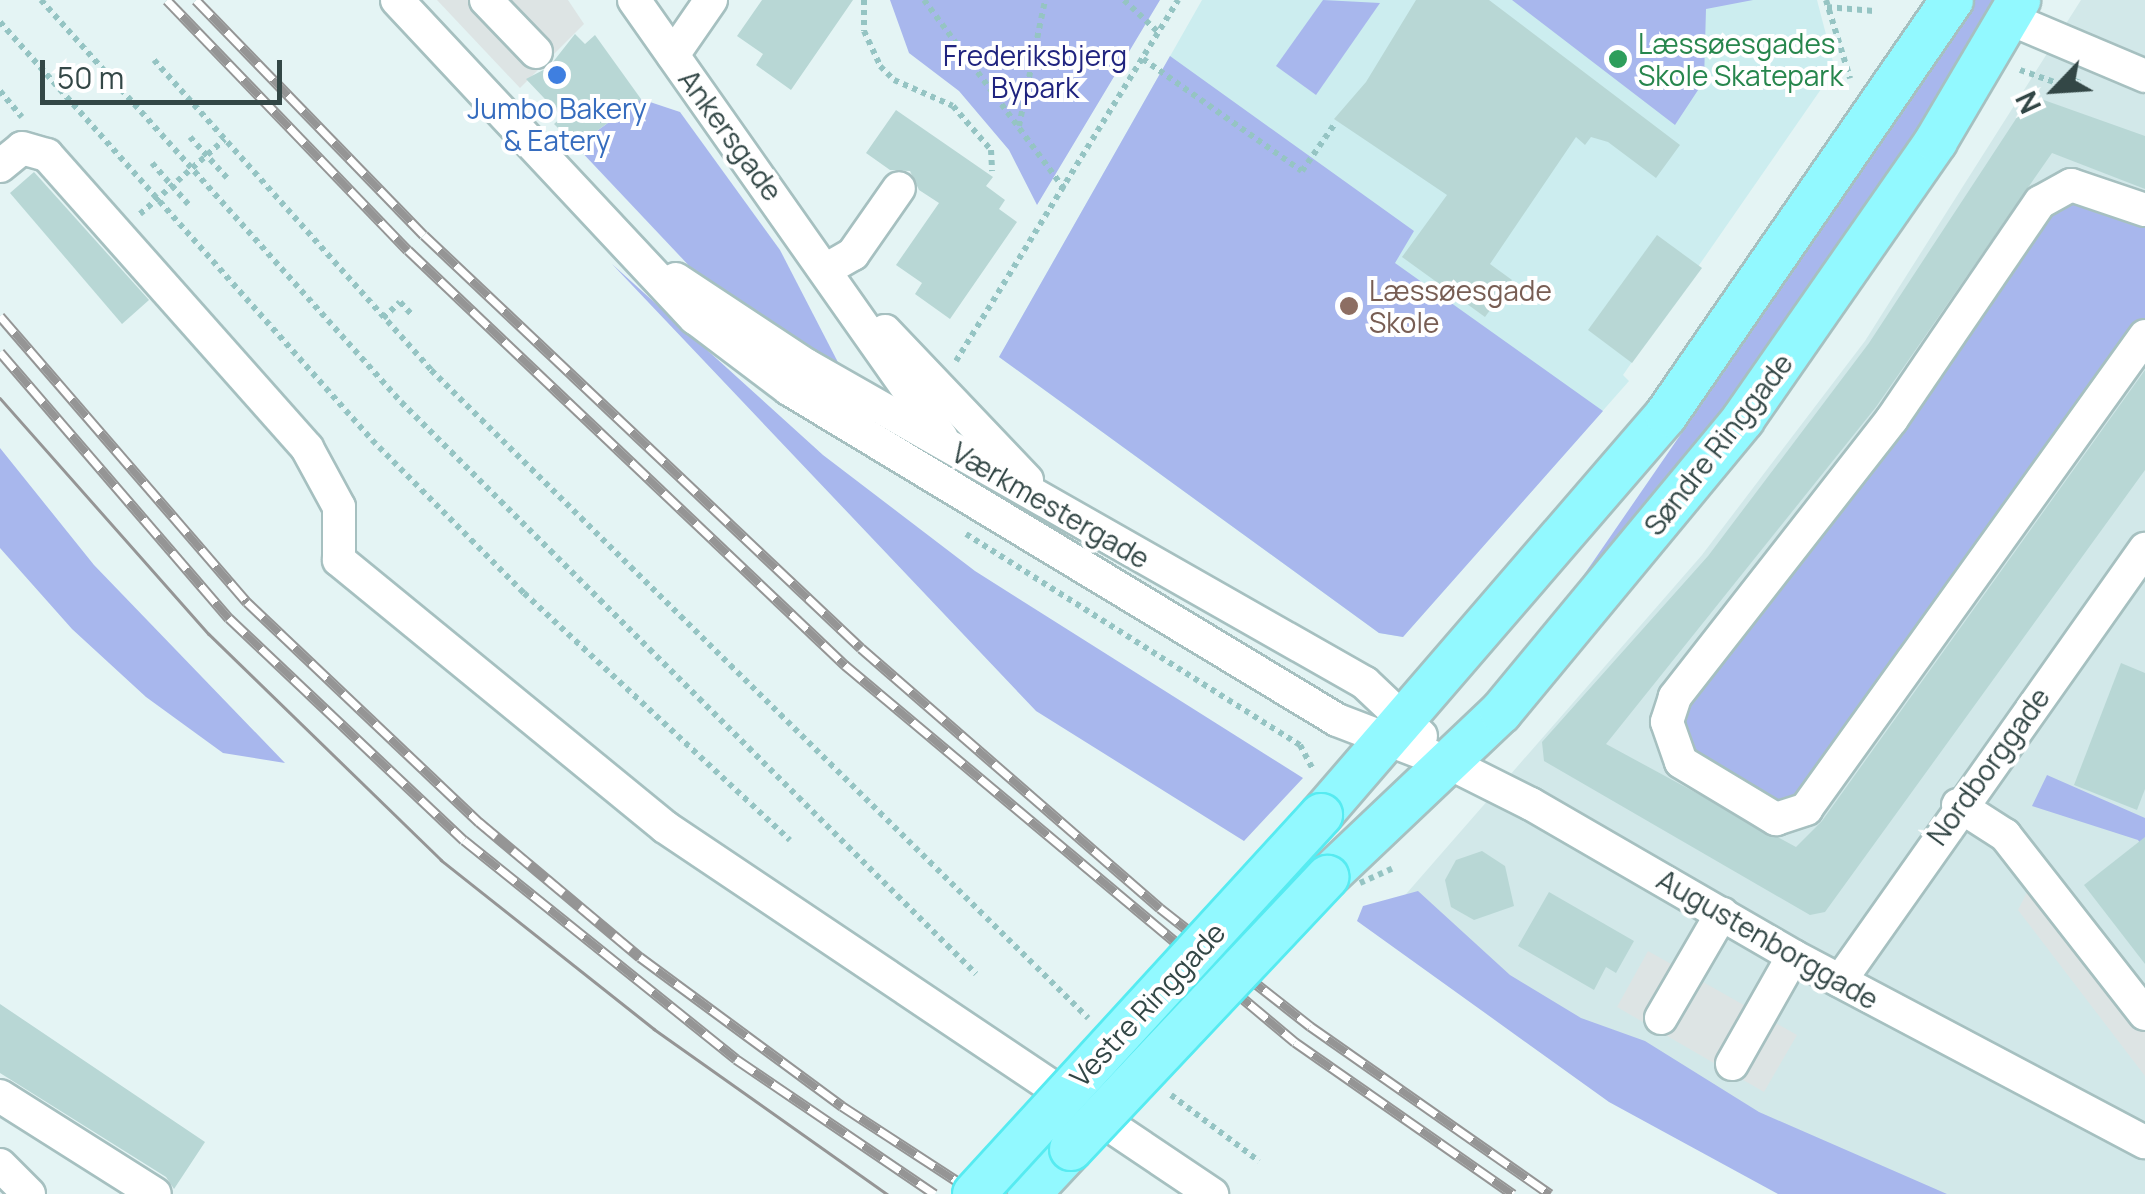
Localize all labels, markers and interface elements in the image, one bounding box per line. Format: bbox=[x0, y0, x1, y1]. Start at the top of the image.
place label: Læssøesgades Skole Skatepark bbox=[1638, 26, 1843, 92]
park label: Frederiksbjerg Bypark bbox=[943, 38, 1127, 104]
scale bar bbox=[45, 40, 288, 102]
north arrow bbox=[2005, 40, 2105, 140]
marker: Læssøesgades Skole Skatepark bbox=[1607, 48, 1629, 70]
text: 50 m bbox=[57, 57, 124, 98]
street label: Ankersgade bbox=[672, 63, 790, 207]
marker: Jumbo Bakery & Eatery bbox=[546, 64, 568, 86]
text: N bbox=[2006, 86, 2049, 120]
place label: Jumbo Bakery & Eatery bbox=[467, 91, 647, 157]
place label: Læssøesgade Skole bbox=[1369, 273, 1552, 339]
marker: Læssøesgade Skole bbox=[1338, 295, 1360, 317]
street label: Søndre Ringgade bbox=[1637, 346, 1799, 542]
street label: Værkmestergade bbox=[946, 435, 1156, 575]
street label: Nordborggade bbox=[1920, 681, 2056, 851]
street label: Augustenborggade bbox=[1651, 862, 1885, 1016]
street label: Vestre Ringgade bbox=[1063, 915, 1231, 1093]

